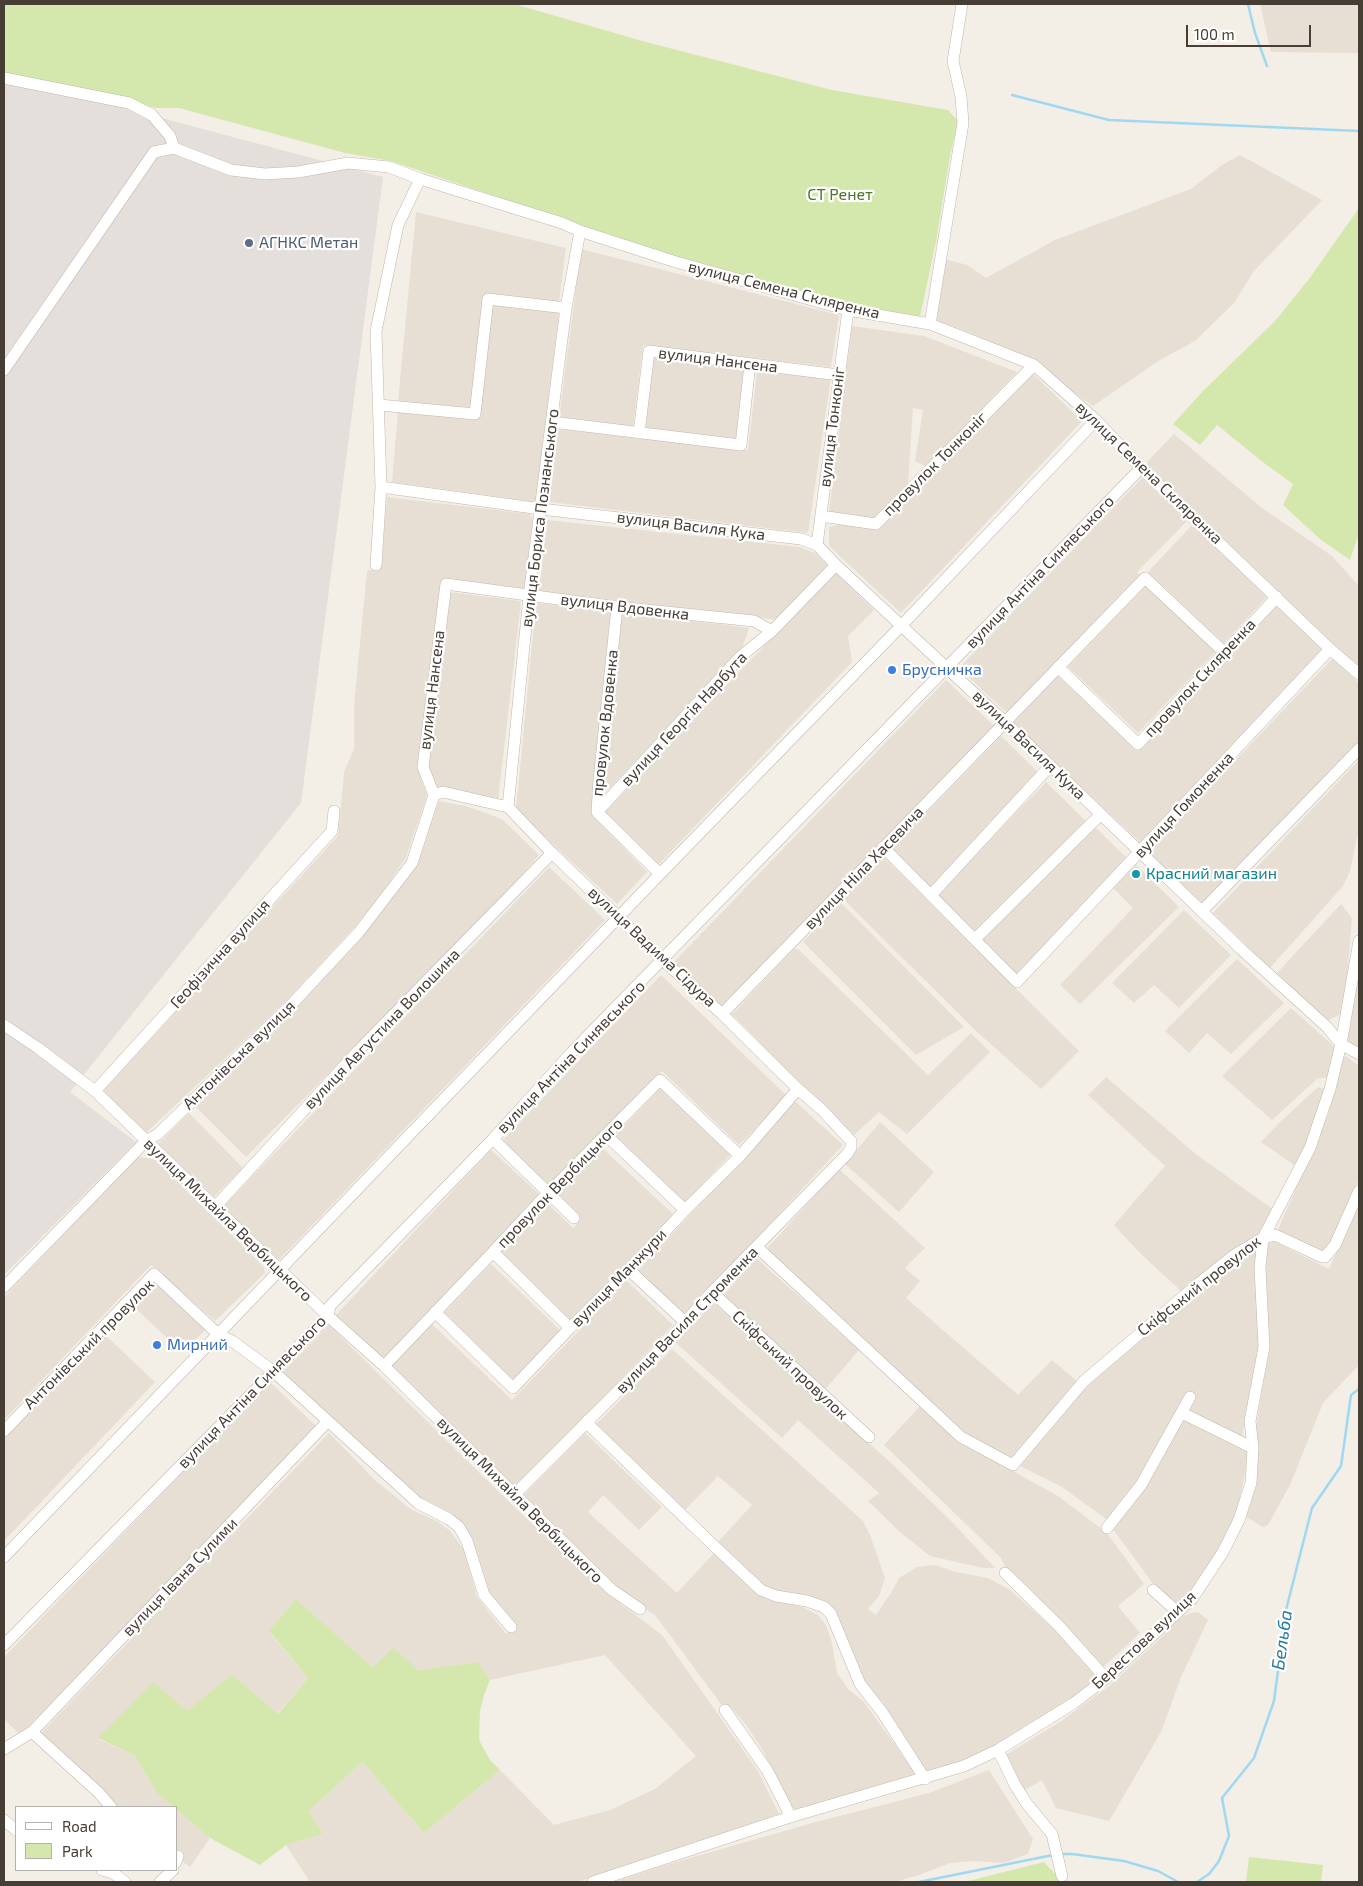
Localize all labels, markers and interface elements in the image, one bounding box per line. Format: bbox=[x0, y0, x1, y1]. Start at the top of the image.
scale bar bbox=[1188, 15, 1313, 47]
text: 100 m bbox=[1194, 25, 1235, 43]
park label: СТ Ренет bbox=[807, 185, 873, 205]
place label: АГНКС Метан bbox=[259, 233, 358, 253]
marker: АГНКС Метан bbox=[243, 237, 255, 249]
street label: вулиця Семена Скляренка bbox=[686, 257, 882, 323]
street label: вулиця Нансена bbox=[657, 343, 779, 377]
street label: вулиця Тонконіг bbox=[815, 366, 849, 488]
street label: вулиця Семена Скляренка bbox=[1072, 398, 1226, 548]
street label: вулиця Бориса Познанського bbox=[517, 408, 563, 628]
street label: провулок Тонконіг bbox=[879, 408, 991, 520]
street label: вулиця Антіна Синявського bbox=[962, 492, 1118, 652]
street label: вулиця Василя Кука bbox=[616, 507, 766, 545]
street label: вулиця Вдовенка bbox=[560, 590, 690, 624]
street label: провулок Скляренка bbox=[1140, 615, 1260, 741]
street label: вулиця Нансена bbox=[415, 629, 449, 751]
street label: вулиця Георгія Нарбута bbox=[617, 648, 751, 790]
street label: провулок Вдовенка bbox=[588, 649, 622, 797]
place label: Брусничка bbox=[902, 660, 982, 680]
marker: Брусничка bbox=[886, 664, 898, 676]
street label: вулиця Василя Кука bbox=[969, 686, 1089, 804]
street label: вулиця Гомоненка bbox=[1130, 748, 1238, 862]
street label: вулиця Ніла Хасевича bbox=[800, 802, 928, 934]
place label: Красний магазин bbox=[1146, 864, 1277, 884]
marker: Красний магазин bbox=[1130, 868, 1142, 880]
street label: вулиця Вадима Сідура bbox=[584, 883, 720, 1011]
street label: Геофізична вулиця bbox=[166, 896, 274, 1012]
street label: вулиця Августина Волошина bbox=[300, 945, 464, 1113]
street label: вулиця Антіна Синявського bbox=[493, 977, 649, 1137]
street label: Антонівська вулиця bbox=[179, 996, 299, 1114]
street label: провулок Вербицького bbox=[493, 1114, 627, 1252]
street label: вулиця Михайла Вербицького bbox=[140, 1134, 316, 1306]
street label: вулиця Манжури bbox=[567, 1225, 671, 1331]
street label: Скіфський провулок bbox=[1133, 1232, 1265, 1340]
street label: вулиця Василя Строменка bbox=[612, 1243, 762, 1397]
street label: Антонівський провулок bbox=[20, 1275, 158, 1413]
street label: Скіфський провулок bbox=[728, 1306, 852, 1424]
street label: вулиця Антіна Синявського bbox=[174, 1312, 330, 1472]
place label: Мирний bbox=[167, 1335, 228, 1355]
marker: Мирний bbox=[151, 1339, 163, 1351]
street label: вулиця Михайла Вербицького bbox=[433, 1413, 607, 1587]
street label: вулиця Івана Сулими bbox=[118, 1514, 242, 1640]
street label: Берестова вулиця bbox=[1088, 1587, 1200, 1693]
water label: Бельба bbox=[1267, 1609, 1297, 1671]
legend bbox=[15, 1806, 178, 1871]
text: Road bbox=[62, 1817, 97, 1835]
text: Park bbox=[62, 1842, 93, 1860]

